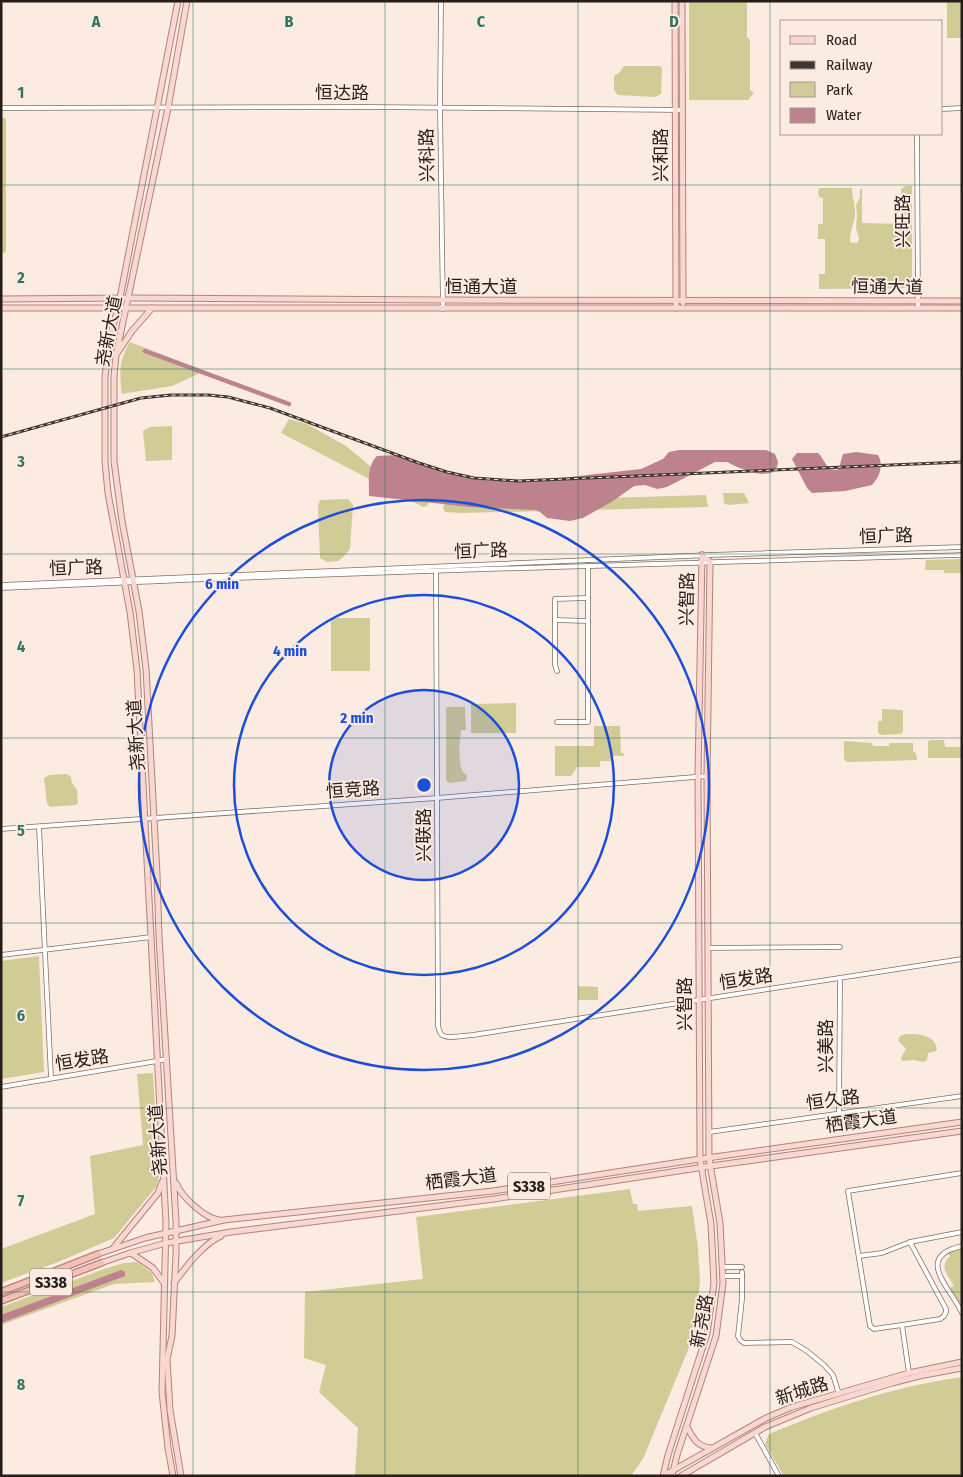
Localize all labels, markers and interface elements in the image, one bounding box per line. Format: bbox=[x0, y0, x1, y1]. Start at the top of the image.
text: A bbox=[91, 12, 101, 31]
text: B bbox=[285, 12, 294, 31]
text: C bbox=[477, 12, 486, 31]
text: D bbox=[669, 12, 679, 31]
legend bbox=[780, 20, 943, 135]
text: Road bbox=[826, 31, 857, 49]
text: Railway bbox=[826, 56, 873, 74]
text: Park bbox=[826, 81, 853, 99]
street label: 恒达路 bbox=[315, 82, 369, 104]
text: 1 bbox=[18, 83, 24, 102]
text: Water bbox=[826, 106, 862, 124]
street label: 兴科路 bbox=[416, 128, 438, 182]
street label: 兴和路 bbox=[650, 128, 672, 182]
street label: 兴旺路 bbox=[892, 194, 914, 248]
text: 2 bbox=[16, 268, 25, 287]
street label: 恒通大道 bbox=[851, 275, 923, 299]
street label: 恒通大道 bbox=[445, 276, 517, 298]
street label: 尧新大道 bbox=[91, 294, 127, 368]
text: 3 bbox=[16, 452, 25, 471]
street label: 恒广路 bbox=[859, 524, 913, 548]
street label: 恒广路 bbox=[454, 539, 508, 563]
street label: 恒广路 bbox=[49, 556, 103, 580]
street label: 兴智路 bbox=[676, 572, 698, 626]
text: 6 min bbox=[205, 575, 239, 593]
text: 4 bbox=[17, 637, 25, 656]
text: 4 min bbox=[273, 642, 307, 660]
street label: 尧新大道 bbox=[123, 698, 149, 772]
text: 2 min bbox=[339, 709, 374, 727]
centre of rings bbox=[415, 776, 433, 794]
street label: 恒竞路 bbox=[325, 777, 381, 803]
street label: 兴联路 bbox=[413, 808, 435, 862]
text: 5 bbox=[17, 821, 25, 840]
street label: 恒发路 bbox=[718, 964, 774, 994]
street label: 兴智路 bbox=[674, 977, 696, 1031]
text: 6 bbox=[17, 1006, 25, 1025]
street label: 兴美路 bbox=[815, 1019, 837, 1073]
street label: 恒发路 bbox=[54, 1045, 110, 1075]
street label: 恒久路 bbox=[805, 1085, 861, 1115]
street label: 尧新大道 bbox=[145, 1103, 171, 1177]
street label: 栖霞大道 bbox=[824, 1105, 898, 1137]
street label: 栖霞大道 bbox=[424, 1164, 498, 1194]
road number: S338 bbox=[508, 1172, 550, 1200]
text: 7 bbox=[18, 1191, 25, 1210]
road number: S338 bbox=[30, 1268, 72, 1295]
street label: 新尧路 bbox=[686, 1292, 718, 1350]
street label: 新城路 bbox=[773, 1372, 831, 1410]
text: 8 bbox=[17, 1375, 26, 1394]

